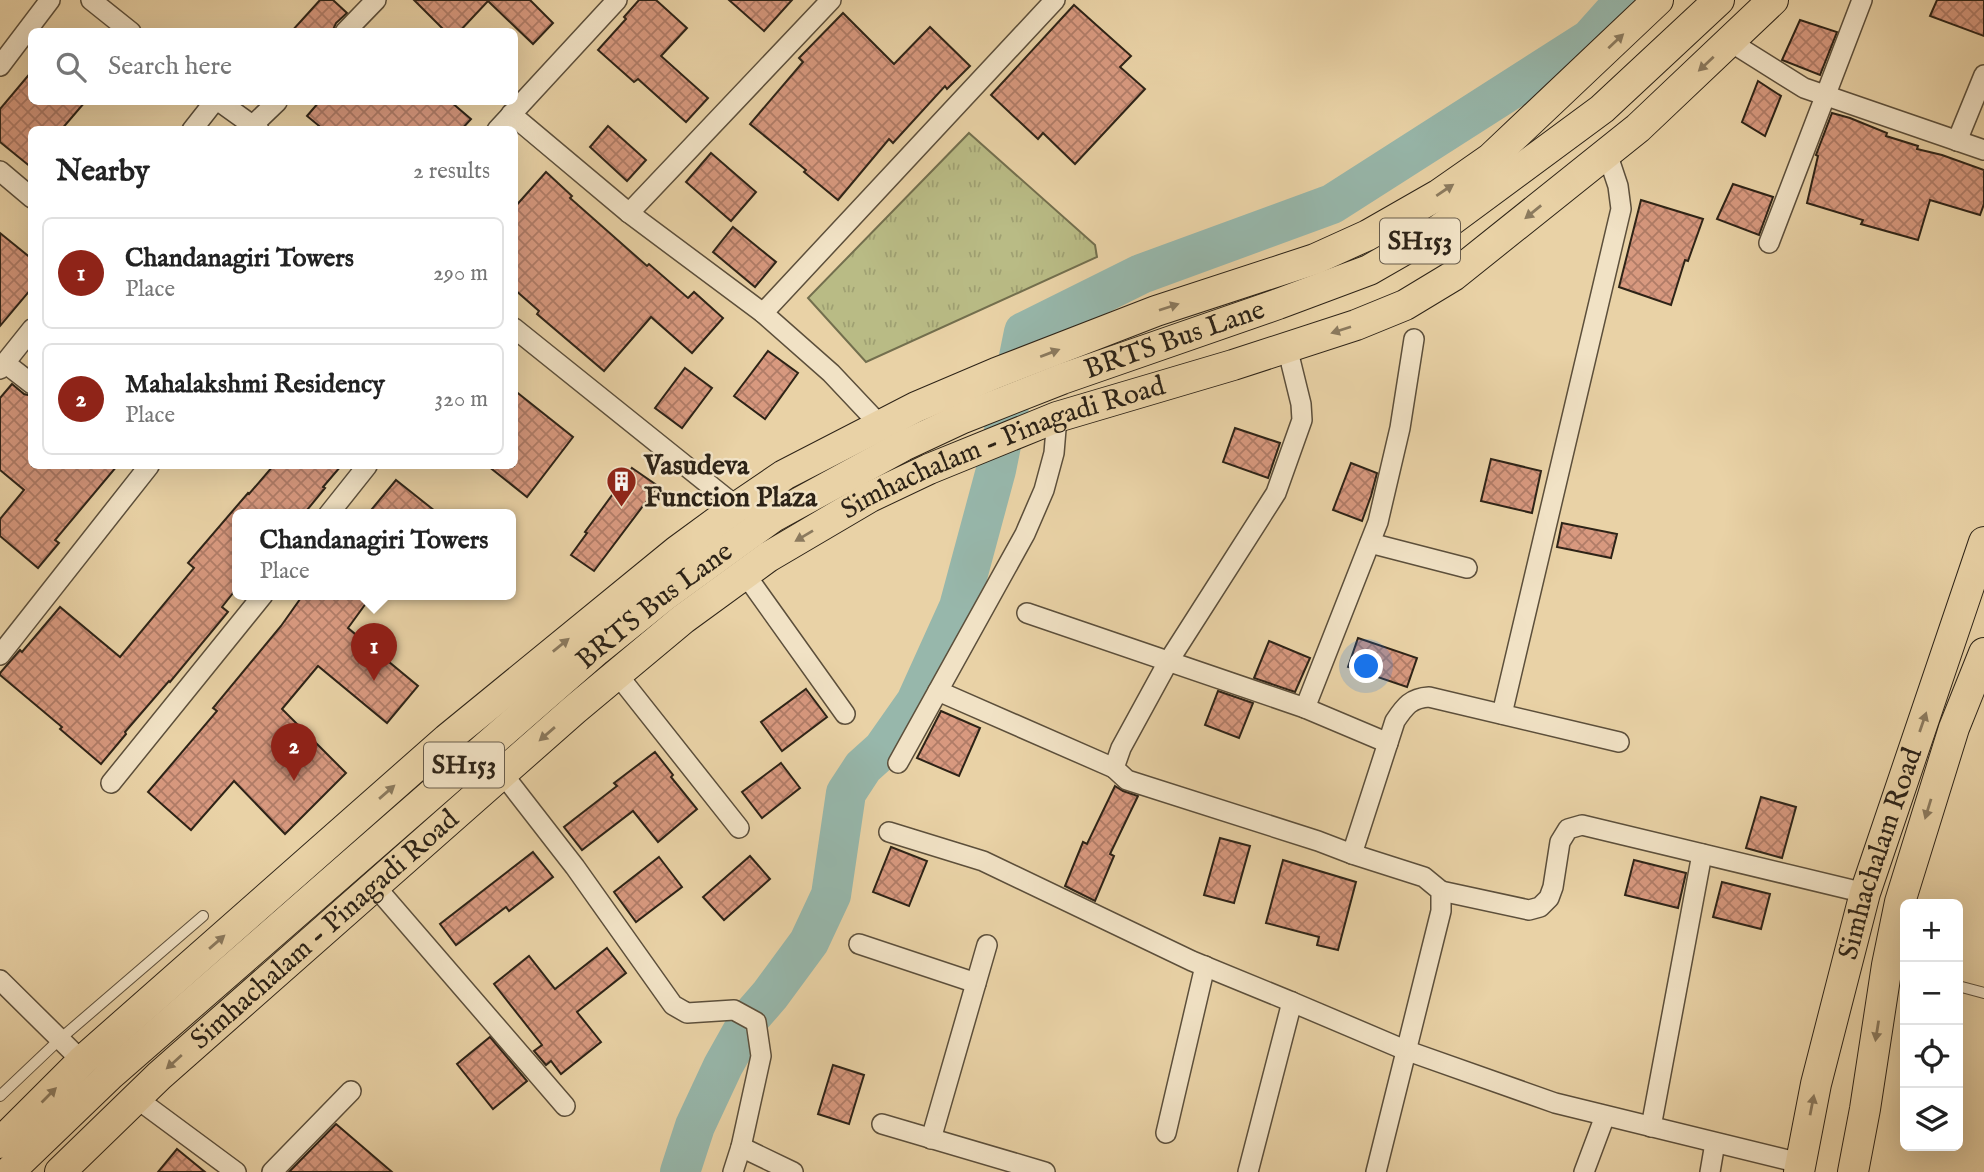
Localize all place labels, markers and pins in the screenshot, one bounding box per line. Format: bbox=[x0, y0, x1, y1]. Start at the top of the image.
place label: Vasudeva Function Plaza bbox=[643, 449, 818, 516]
building icon: Vasudeva Function Plaza bbox=[604, 465, 638, 509]
pin: 1 bbox=[351, 623, 397, 681]
pin: 2 bbox=[271, 723, 317, 781]

